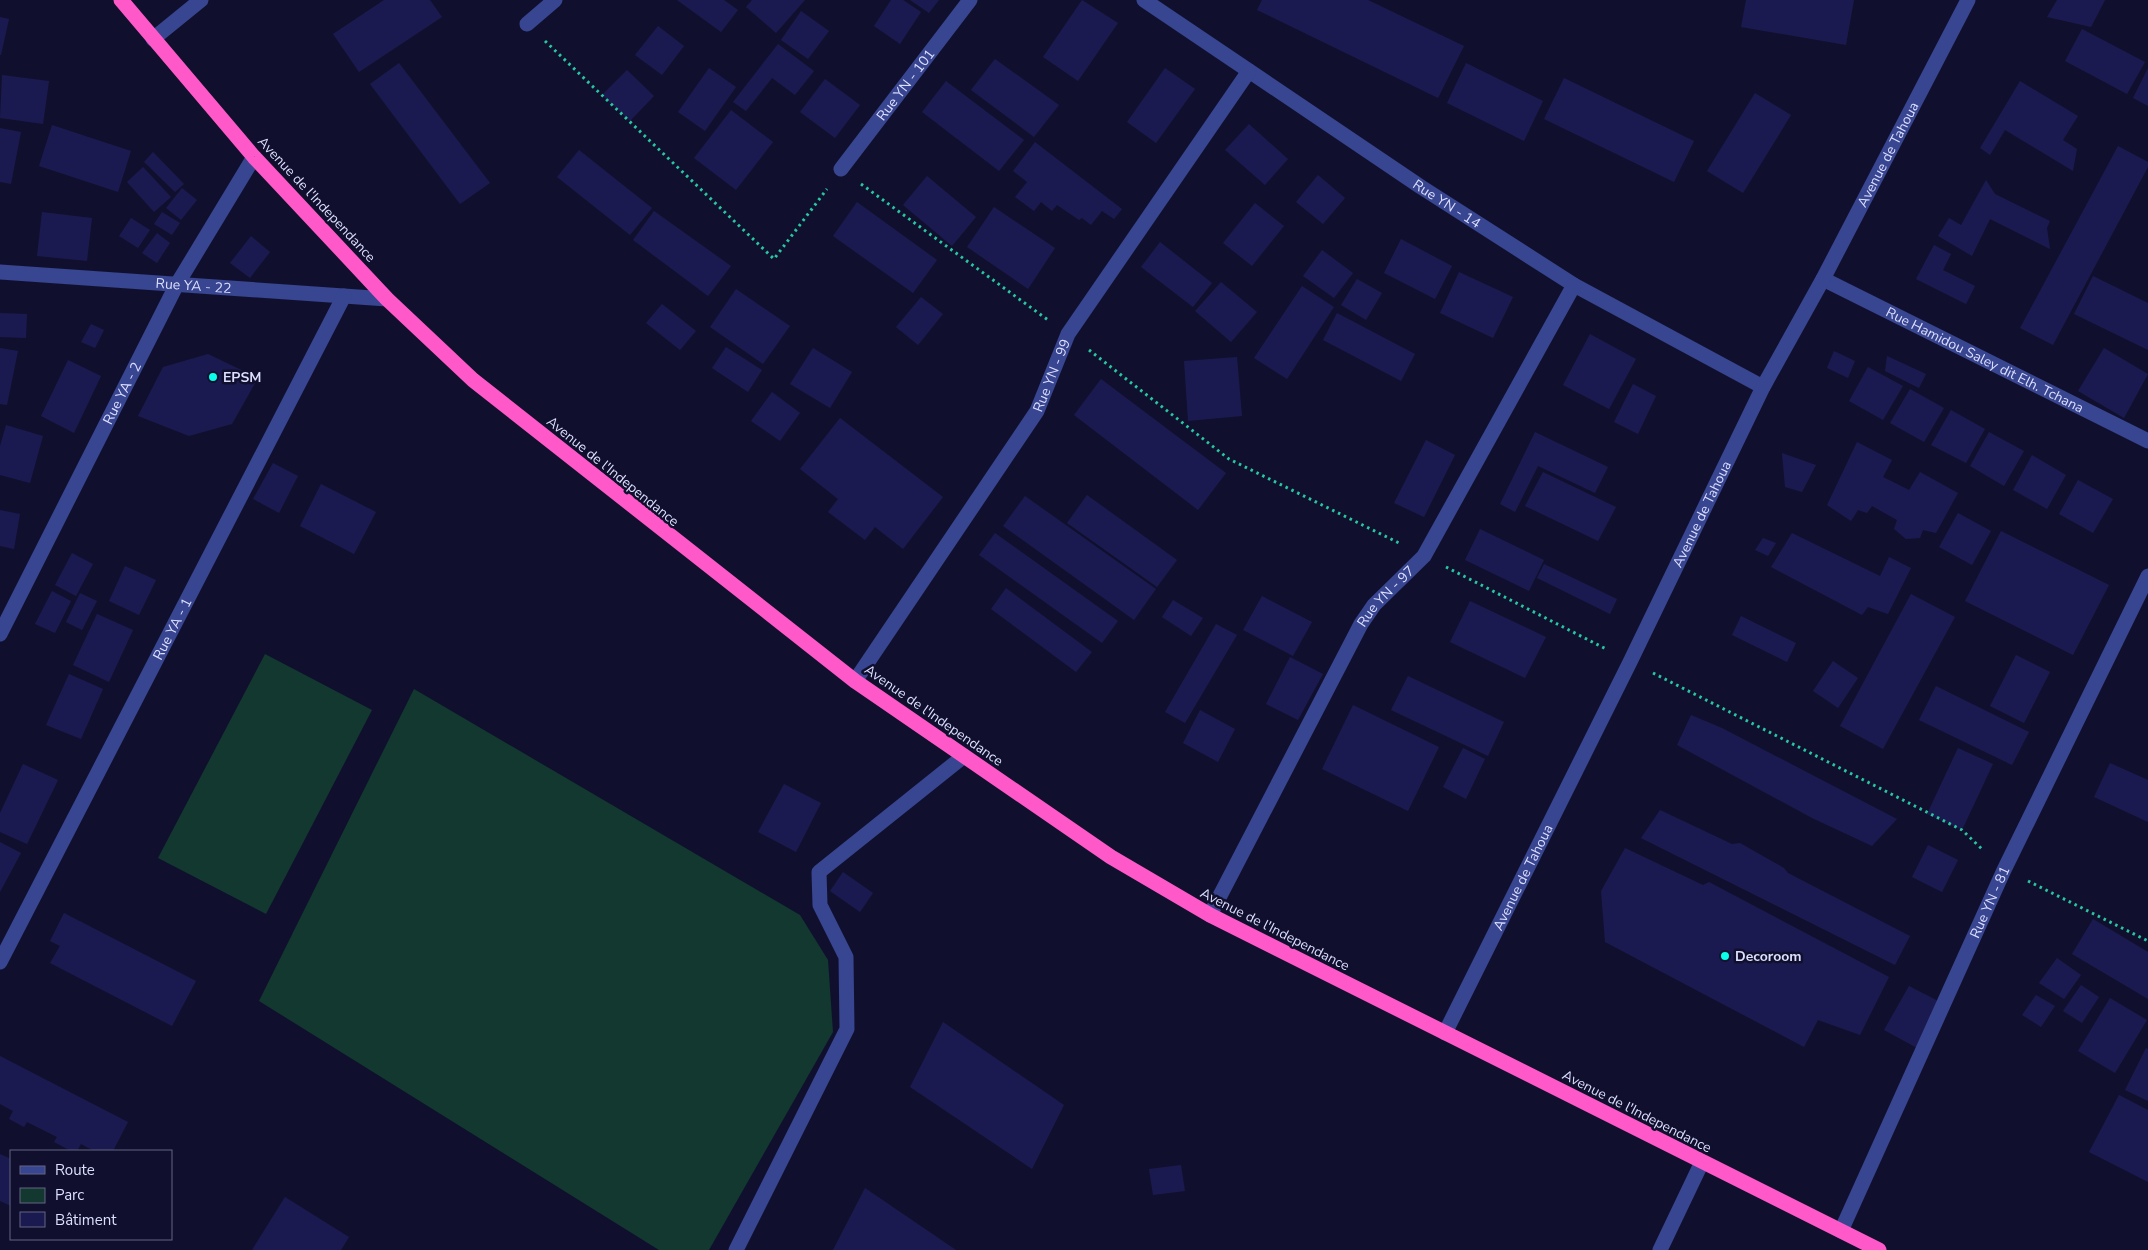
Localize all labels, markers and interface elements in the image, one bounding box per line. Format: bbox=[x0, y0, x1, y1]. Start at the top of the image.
street label: Rue YN - 101 bbox=[872, 45, 939, 125]
street label: Avenue de Tahoua bbox=[1853, 99, 1923, 211]
street label: Avenue de l'Independance bbox=[253, 132, 380, 266]
street label: Rue YN - 14 bbox=[1409, 175, 1484, 233]
street label: Rue YA - 22 bbox=[155, 274, 232, 298]
street label: Rue Hamidou Saley dit Elh. Tchana bbox=[1883, 303, 2087, 418]
street label: Rue YN - 99 bbox=[1029, 336, 1075, 415]
street label: Rue YA - 2 bbox=[99, 359, 146, 428]
place label: EPSM bbox=[223, 368, 261, 387]
marker: EPSM bbox=[207, 371, 219, 383]
street label: Avenue de l'Independance bbox=[543, 412, 683, 531]
street label: Avenue de Tahoua bbox=[1668, 458, 1736, 571]
street label: Rue YN - 97 bbox=[1353, 562, 1419, 631]
street label: Rue YA - 1 bbox=[149, 595, 196, 663]
street label: Avenue de l'Independance bbox=[861, 660, 1007, 771]
street label: Avenue de Tahoua bbox=[1489, 821, 1558, 934]
street label: Rue YN - 81 bbox=[1965, 863, 2015, 941]
street label: Avenue de l'Independance bbox=[1197, 883, 1353, 975]
place label: Decoroom bbox=[1735, 947, 1802, 966]
marker: Decoroom bbox=[1719, 950, 1731, 962]
street label: Avenue de l'Independance bbox=[1559, 1065, 1715, 1157]
legend bbox=[10, 1150, 172, 1240]
text: Route bbox=[55, 1160, 95, 1180]
text: Parc bbox=[55, 1185, 84, 1205]
text: Bâtiment bbox=[55, 1210, 117, 1230]

